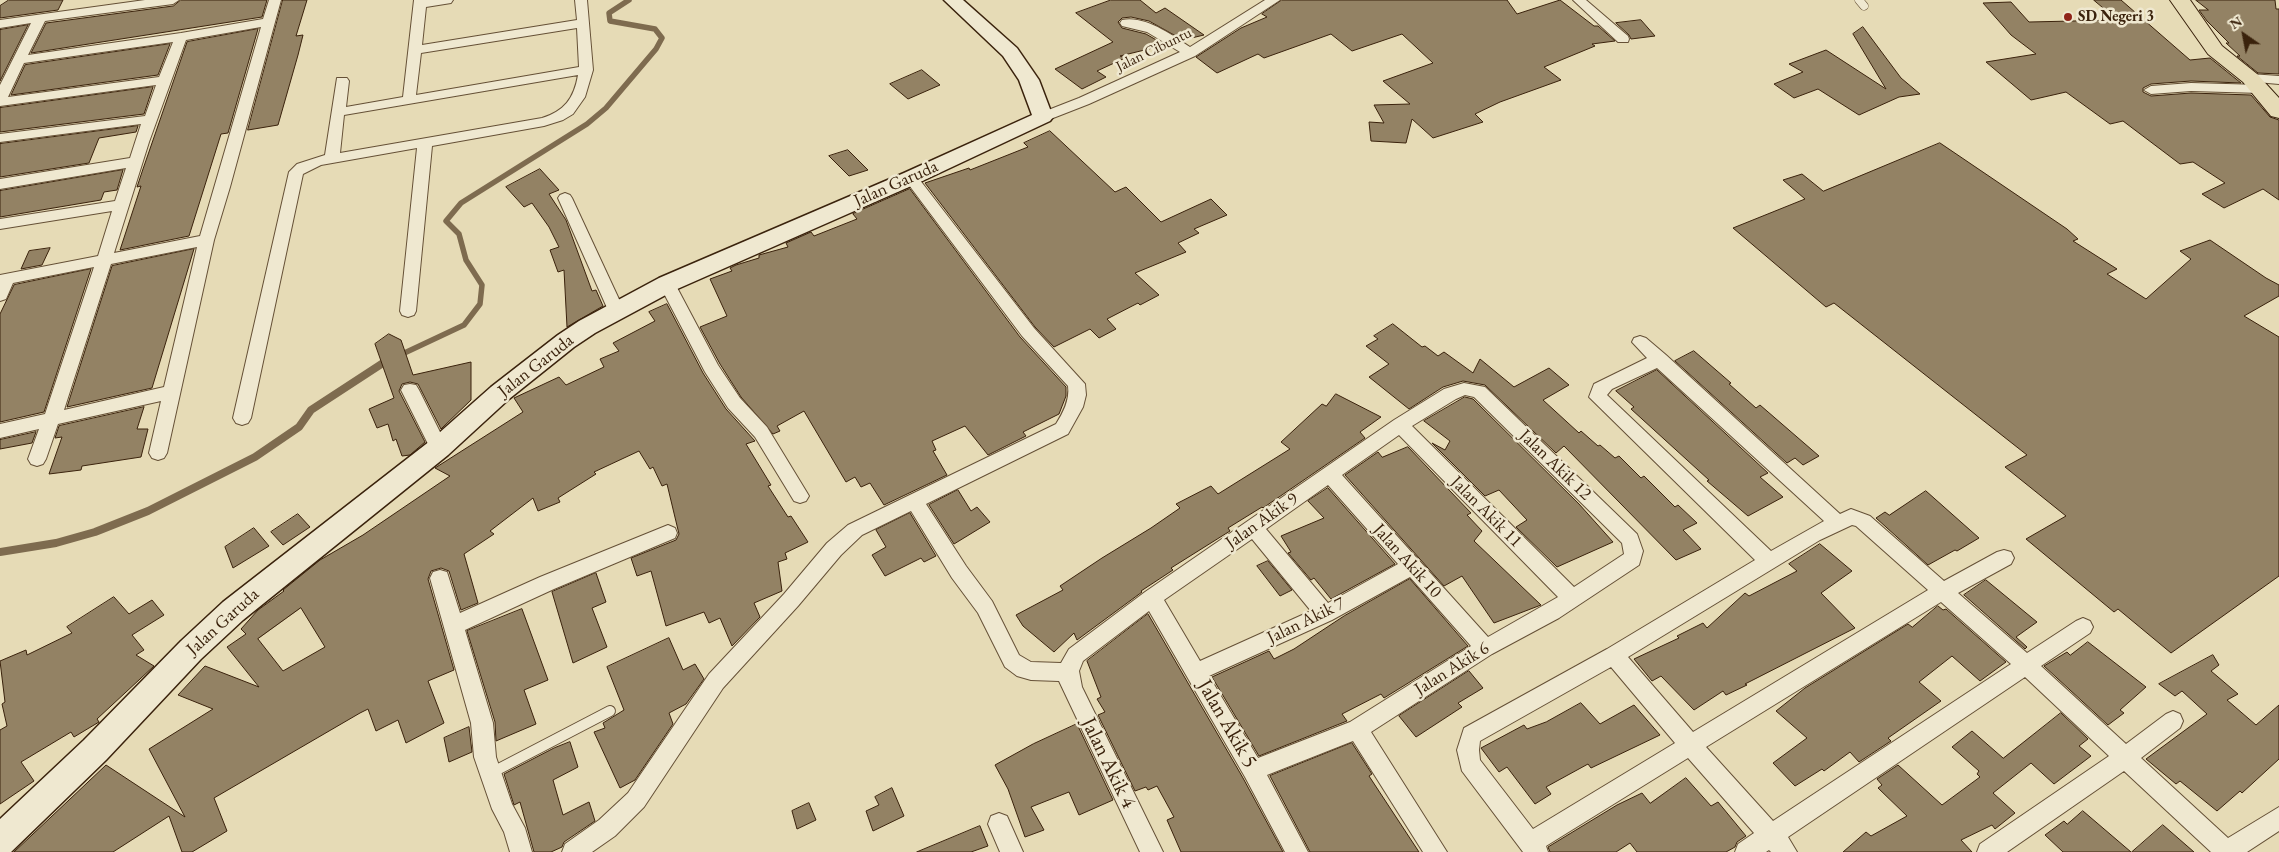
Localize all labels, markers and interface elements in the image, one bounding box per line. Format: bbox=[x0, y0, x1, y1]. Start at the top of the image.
place label: SD Negeri 3 bbox=[2078, 8, 2154, 26]
north arrow bbox=[2219, 10, 2269, 60]
marker: SD Negeri 3 bbox=[2062, 11, 2074, 23]
text: N bbox=[2226, 12, 2245, 33]
street label: Jalan Cibuntu bbox=[1113, 24, 1195, 76]
street label: Jalan Garuda bbox=[850, 156, 942, 212]
street label: Jalan Garuda bbox=[494, 330, 578, 402]
street label: Jalan Akik 12 bbox=[1514, 425, 1596, 505]
street label: Jalan Akik 11 bbox=[1446, 472, 1526, 552]
street label: Jalan Akik 9 bbox=[1221, 488, 1303, 554]
street label: Jalan Akik 10 bbox=[1368, 519, 1446, 603]
street label: Jalan Garuda bbox=[182, 584, 264, 660]
street label: Jalan Akik 7 bbox=[1264, 593, 1348, 649]
street label: Jalan Akik 6 bbox=[1411, 638, 1493, 700]
street label: Jalan Akik 5 bbox=[1192, 675, 1262, 773]
street label: Jalan Akik 4 bbox=[1075, 713, 1141, 813]

